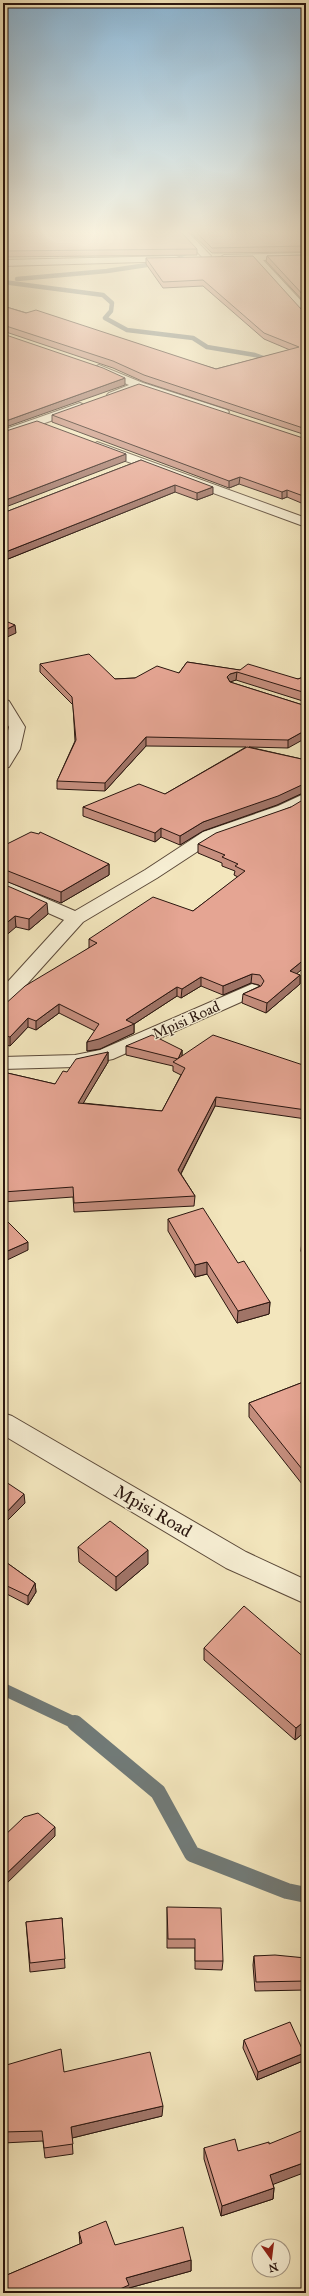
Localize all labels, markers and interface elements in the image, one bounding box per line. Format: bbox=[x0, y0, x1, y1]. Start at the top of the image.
street label: Mpisi Road bbox=[150, 997, 223, 1043]
street label: Mpisi Road bbox=[110, 1480, 196, 1542]
north arrow bbox=[251, 2238, 291, 2278]
text: N bbox=[267, 2260, 279, 2275]

